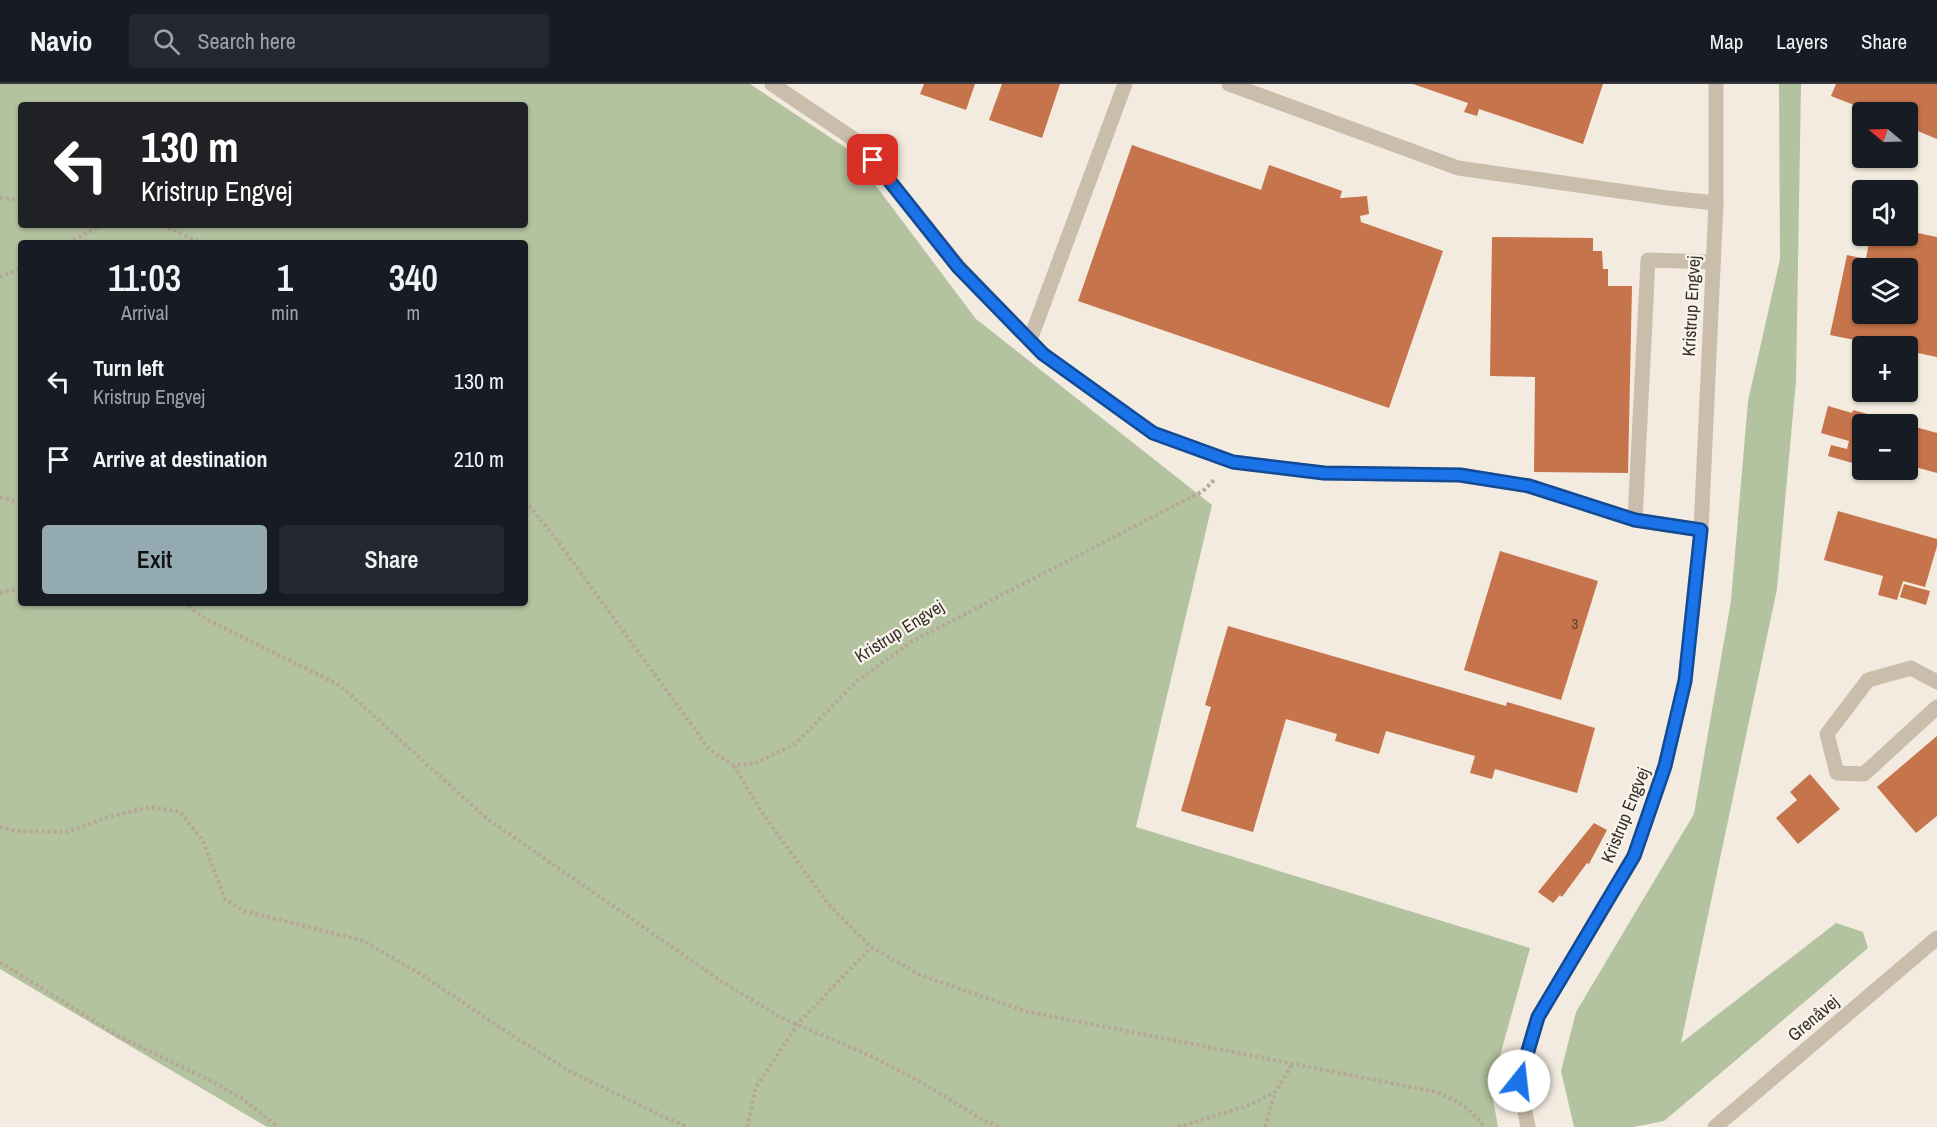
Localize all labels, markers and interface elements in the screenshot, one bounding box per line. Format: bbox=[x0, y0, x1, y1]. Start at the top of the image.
search box bbox=[129, 14, 549, 68]
text: Navio bbox=[30, 22, 93, 60]
icon: search bbox=[150, 25, 183, 58]
text: Search here bbox=[198, 26, 296, 56]
text: Map bbox=[1710, 27, 1743, 56]
text: Layers bbox=[1776, 27, 1828, 56]
text: Share bbox=[1861, 27, 1907, 56]
north arrow bbox=[1852, 102, 1918, 168]
map controls bbox=[1852, 102, 1918, 480]
text: 130 m bbox=[141, 119, 239, 175]
icon: left bbox=[42, 126, 120, 204]
pin bbox=[847, 134, 898, 185]
icon: arrive bbox=[856, 143, 889, 176]
text: Kristrup Engvej bbox=[141, 173, 292, 209]
button: sound bbox=[1852, 180, 1918, 246]
text: 11:03 bbox=[108, 254, 181, 302]
text: 1 bbox=[277, 254, 293, 302]
text: 340 bbox=[389, 254, 438, 302]
street label: Kristrup Engvej bbox=[1676, 255, 1706, 357]
button: layers bbox=[1852, 258, 1918, 324]
text: Arrival bbox=[121, 299, 168, 326]
text: min bbox=[271, 299, 299, 326]
text: m bbox=[406, 299, 420, 326]
button: + bbox=[1852, 336, 1918, 402]
text: Turn left bbox=[93, 353, 164, 383]
icon: left bbox=[42, 365, 75, 398]
text: 130 m bbox=[454, 366, 504, 396]
text: Kristrup Engvej bbox=[93, 383, 205, 410]
button: − bbox=[1852, 414, 1918, 480]
icon: arrive bbox=[42, 443, 75, 476]
text: Arrive at destination bbox=[93, 444, 267, 474]
text: 210 m bbox=[454, 444, 504, 474]
button: Exit bbox=[42, 525, 267, 594]
button: Share bbox=[279, 525, 504, 594]
street label: Kristrup Engvej bbox=[850, 594, 948, 668]
house number: 3 bbox=[1572, 613, 1579, 634]
street label: Kristrup Engvej bbox=[1595, 764, 1655, 866]
street label: Grenåvej bbox=[1782, 989, 1844, 1047]
position arrow bbox=[1487, 1049, 1551, 1113]

